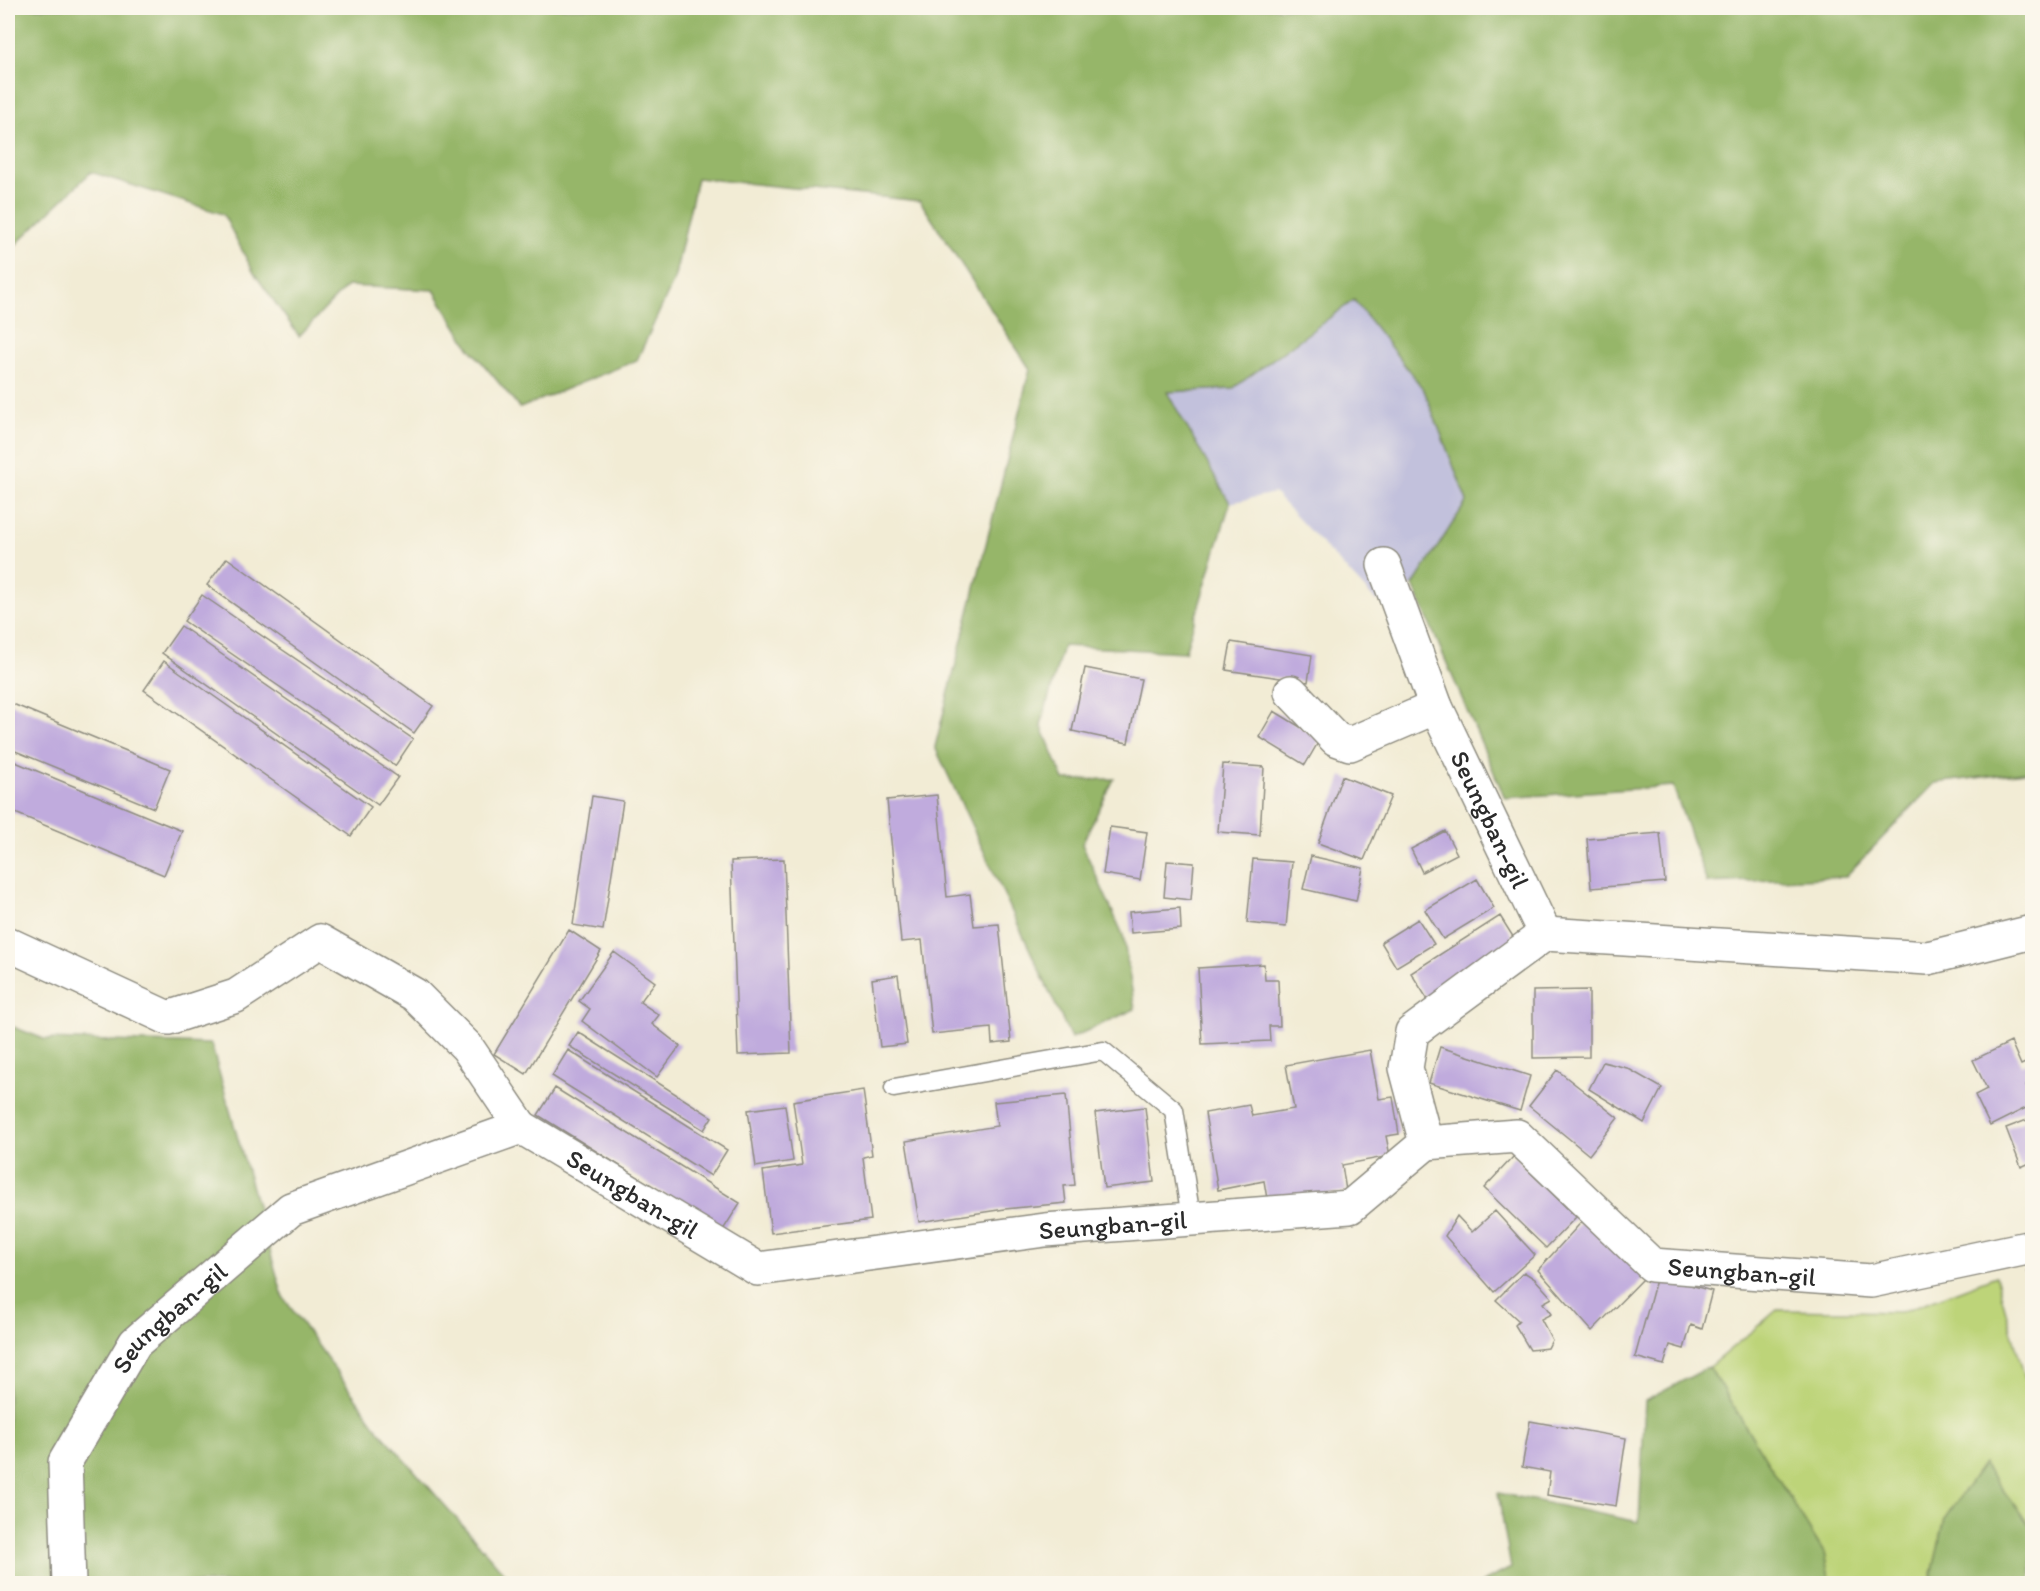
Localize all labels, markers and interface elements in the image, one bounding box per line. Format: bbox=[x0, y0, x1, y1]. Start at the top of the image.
street label: Seungban-gil bbox=[1443, 746, 1537, 893]
street label: Seungban-gil bbox=[561, 1142, 705, 1246]
street label: Seungban-gil bbox=[1038, 1203, 1188, 1246]
street label: Seungban-gil bbox=[1666, 1250, 1817, 1293]
street label: Seungban-gil bbox=[105, 1255, 234, 1379]

